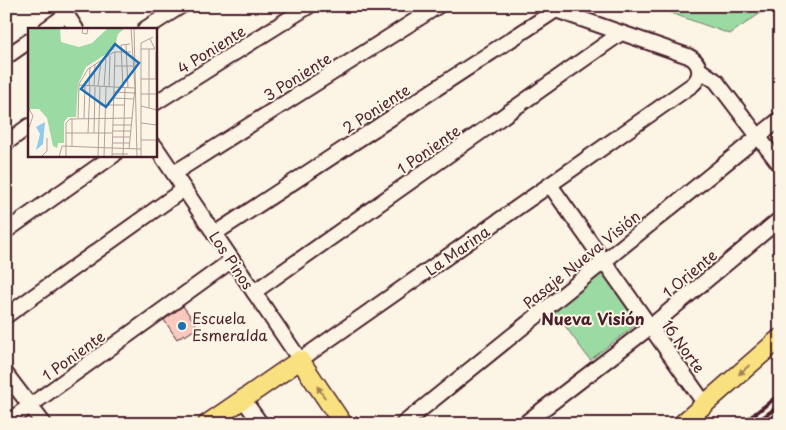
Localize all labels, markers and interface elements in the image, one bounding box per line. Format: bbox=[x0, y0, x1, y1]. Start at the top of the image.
street label: 4 Poniente bbox=[173, 19, 249, 79]
inset map bbox=[28, 28, 156, 156]
street label: 3 Poniente bbox=[259, 46, 335, 106]
street label: 2 Poniente bbox=[338, 78, 414, 138]
street label: 1 Poniente bbox=[392, 119, 464, 179]
street label: Pasaje Nueva Visión bbox=[517, 204, 645, 314]
street label: La Marina bbox=[420, 219, 494, 281]
street label: Los Pinos bbox=[204, 226, 260, 294]
street label: 1 Oriente bbox=[657, 243, 721, 303]
place label: Escuela Esmeralda bbox=[192, 306, 268, 346]
district label: Nueva Visión bbox=[541, 306, 645, 330]
street label: 16 Norte bbox=[657, 315, 711, 377]
marker: Escuela Esmeralda bbox=[176, 320, 188, 332]
street label: 1 Poniente bbox=[37, 324, 109, 386]
one-way arrow bbox=[738, 364, 750, 376]
one-way arrow bbox=[316, 385, 326, 399]

